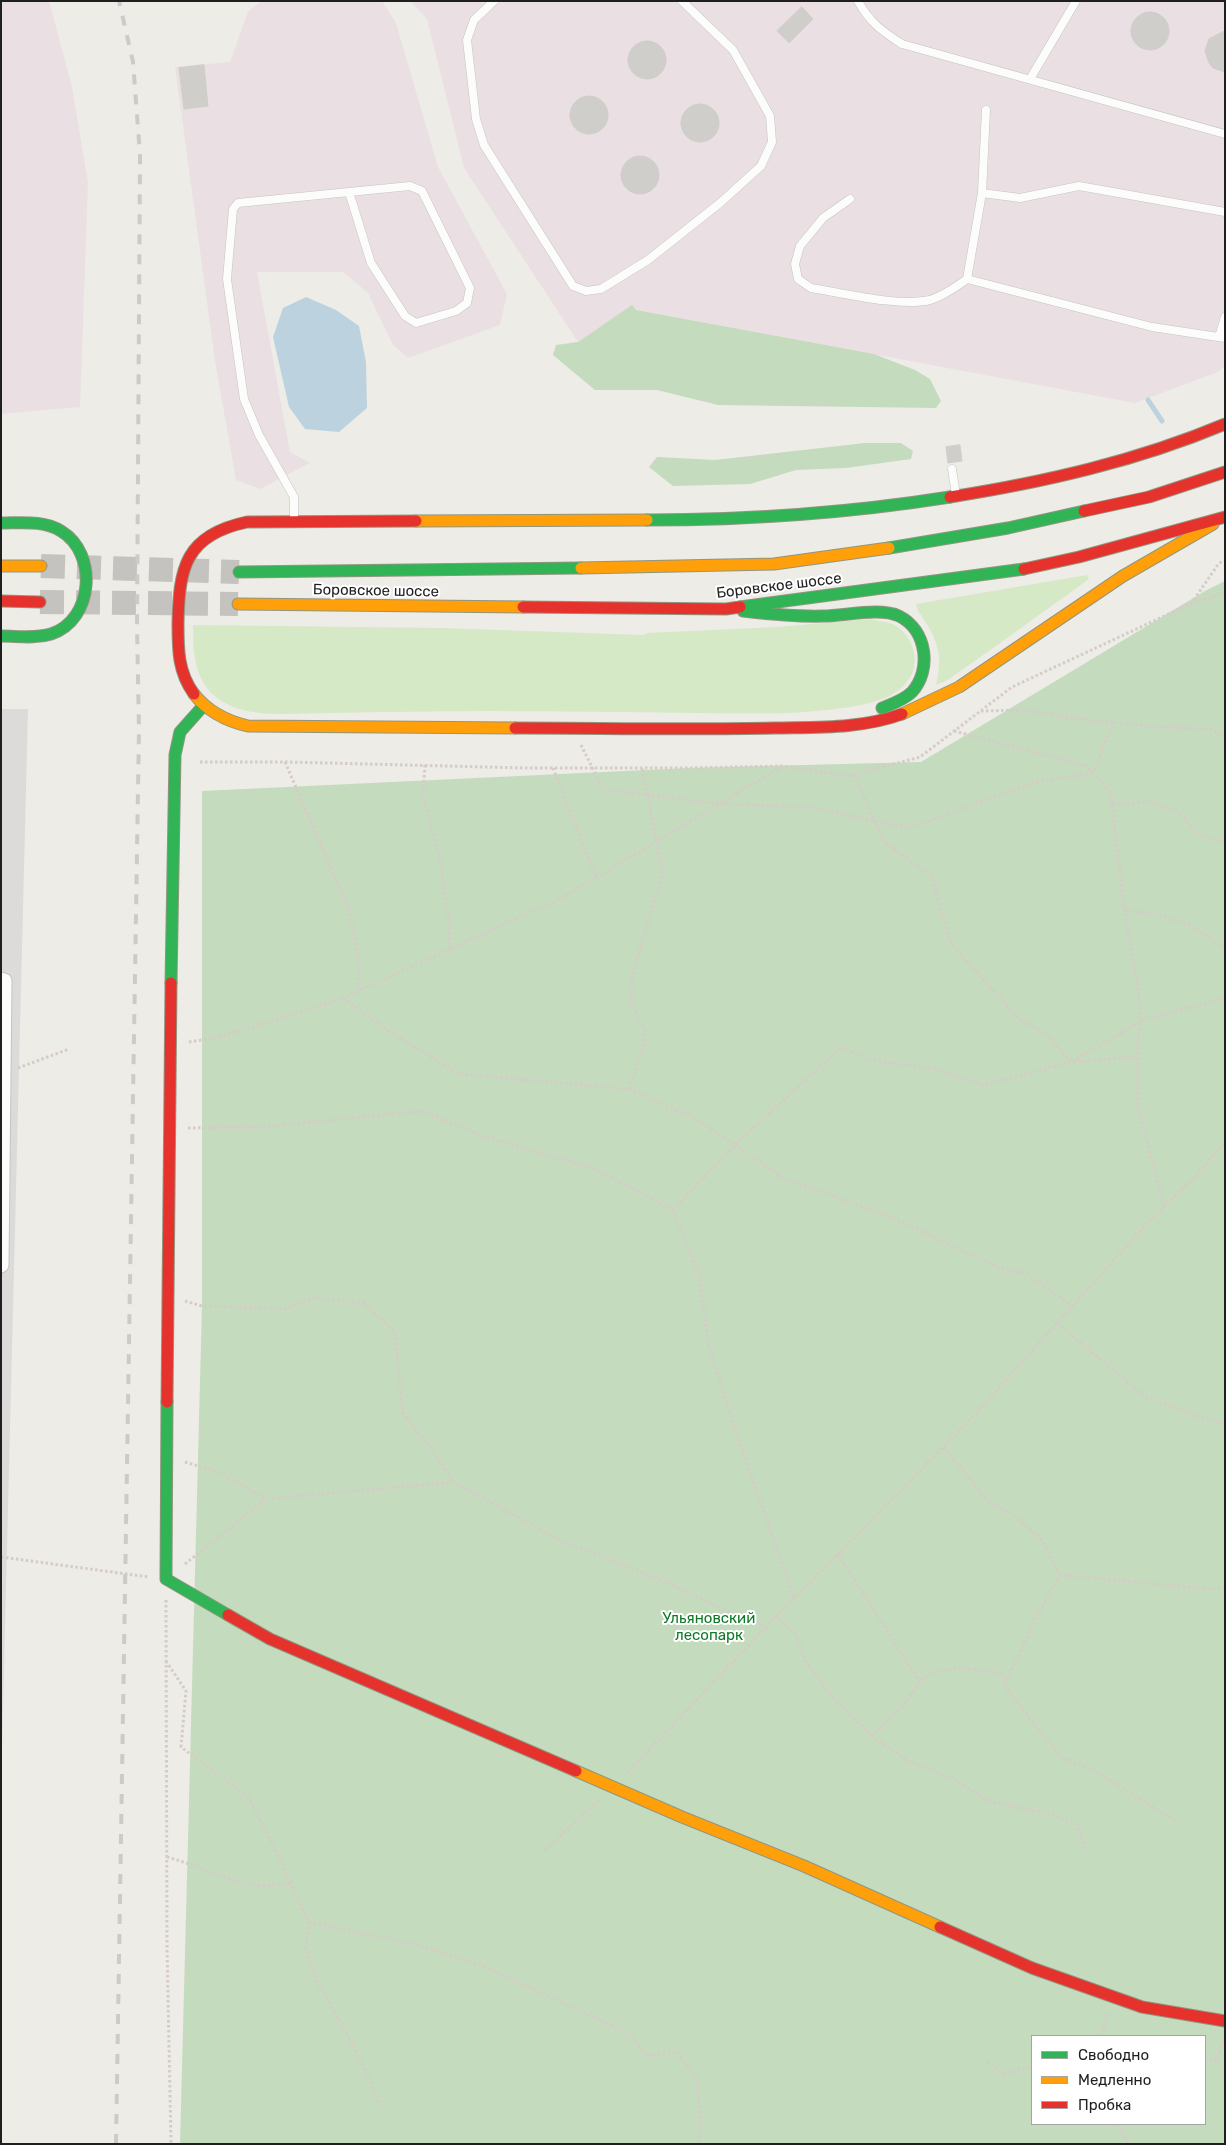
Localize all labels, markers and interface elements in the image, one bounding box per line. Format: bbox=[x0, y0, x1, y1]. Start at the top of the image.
street label: Боровское шоссе bbox=[715, 569, 843, 603]
street label: Боровское шоссе bbox=[313, 581, 439, 601]
park label: Ульяновский лесопарк bbox=[663, 1610, 755, 1645]
legend bbox=[1031, 2035, 1206, 2125]
text: Свободно bbox=[1078, 2046, 1149, 2064]
text: Медленно bbox=[1078, 2071, 1151, 2089]
text: Пробка bbox=[1078, 2096, 1131, 2114]

